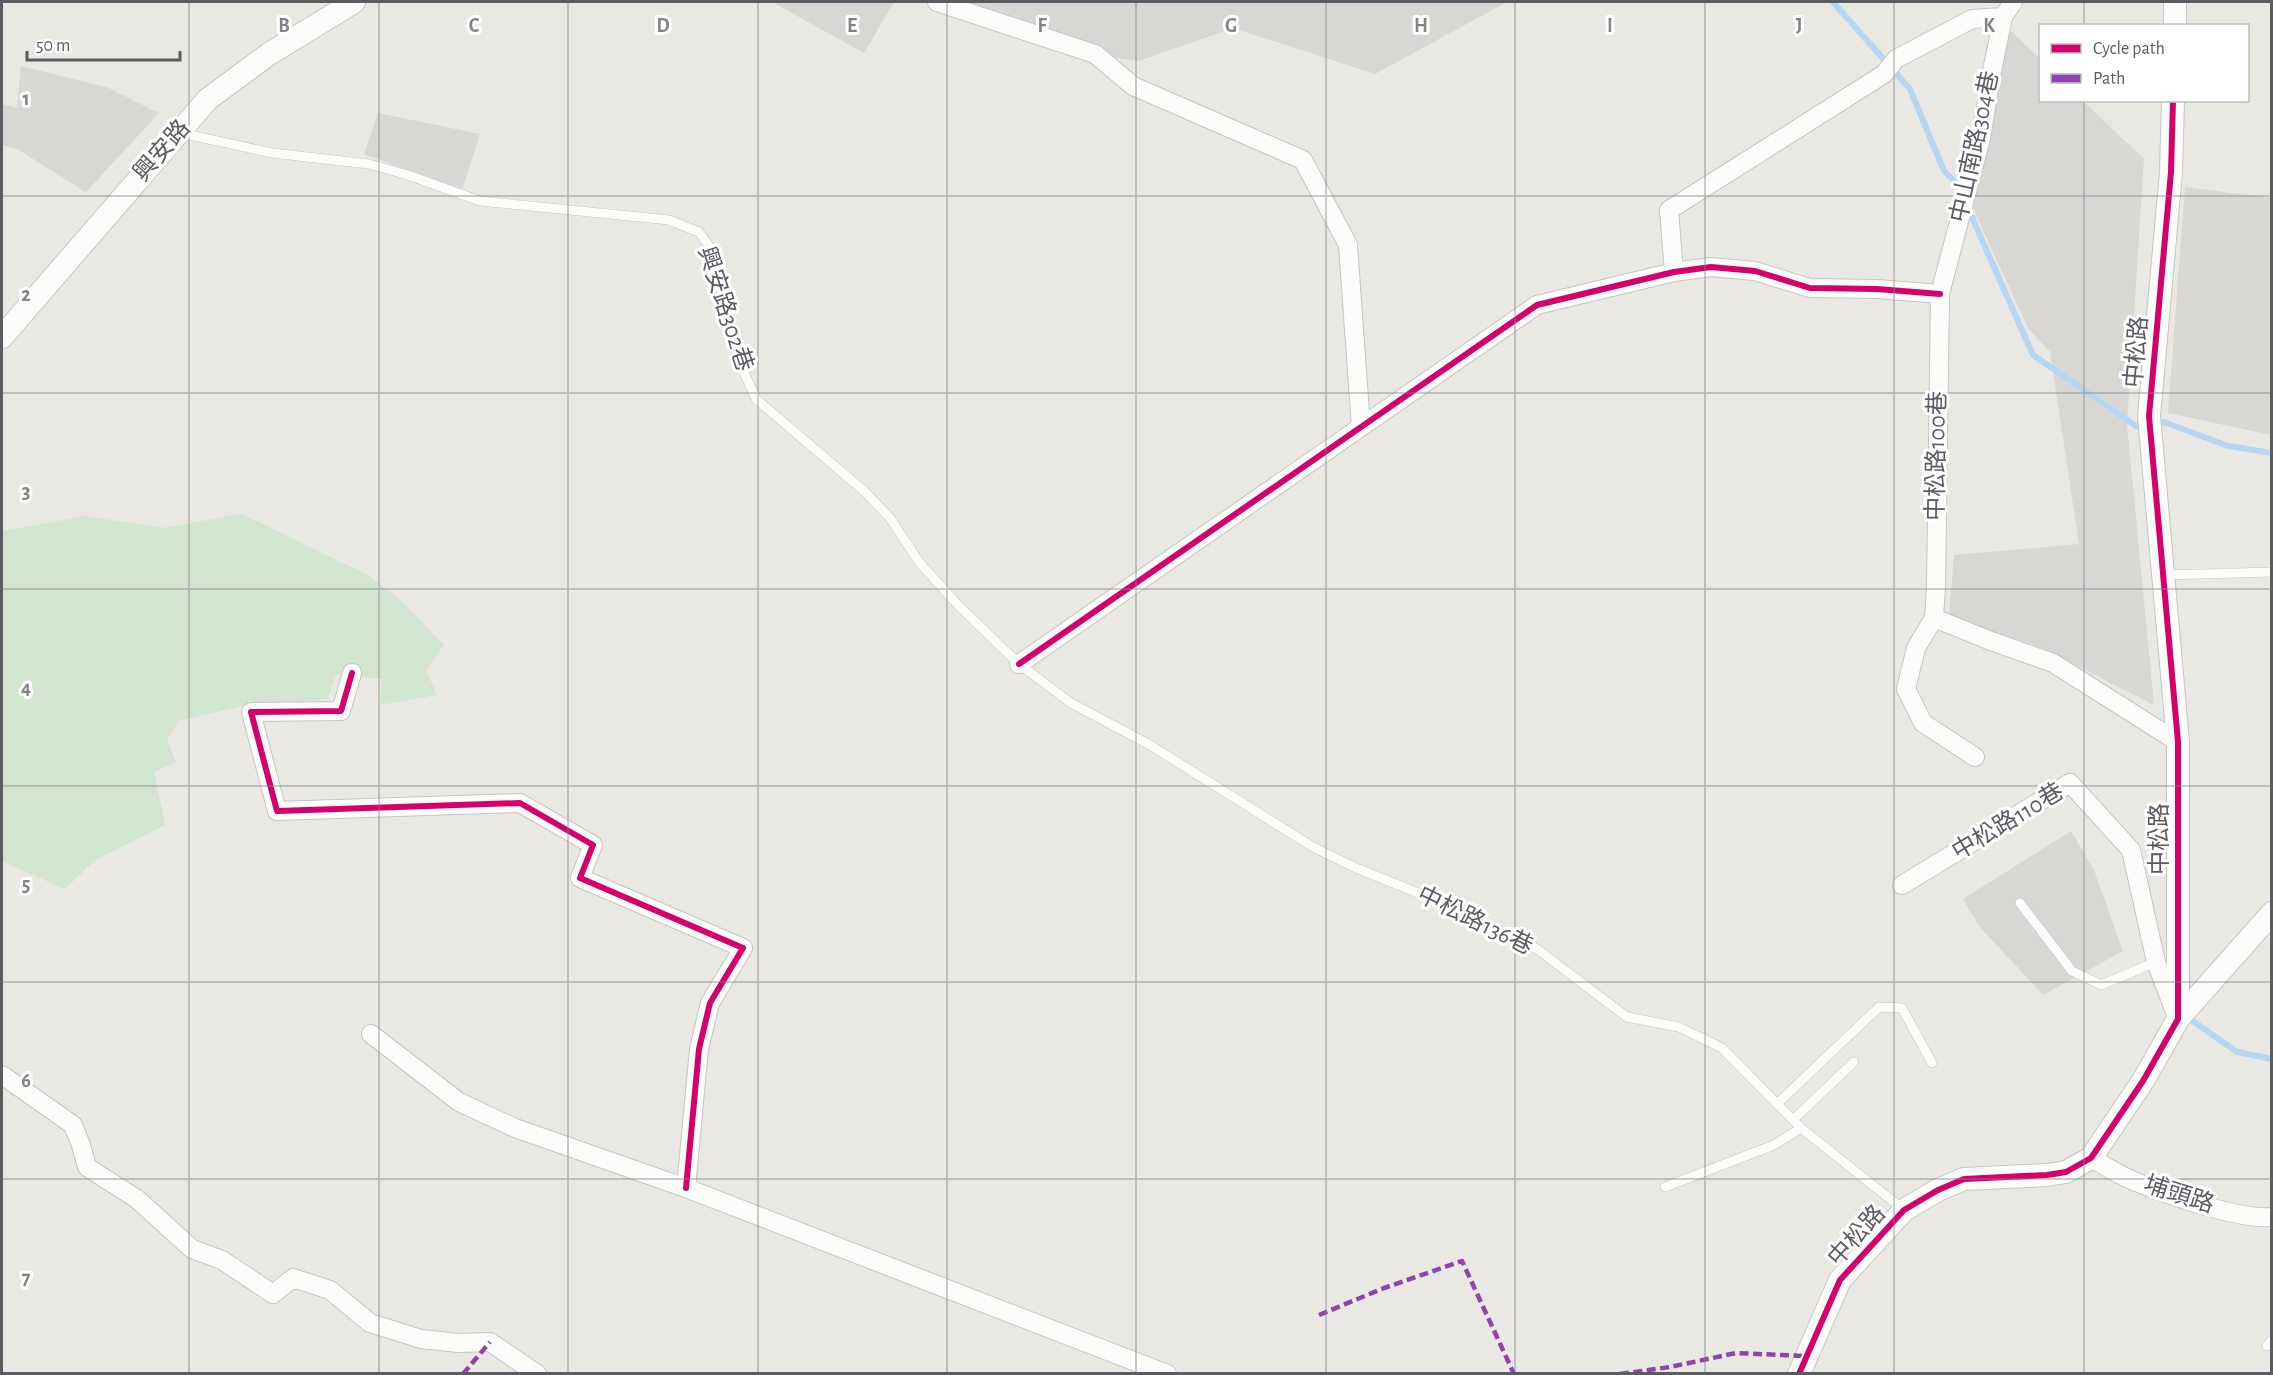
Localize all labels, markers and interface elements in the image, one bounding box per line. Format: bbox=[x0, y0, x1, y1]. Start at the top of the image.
text: B bbox=[278, 16, 290, 36]
text: C bbox=[469, 16, 480, 36]
text: D bbox=[656, 16, 670, 36]
text: E bbox=[847, 16, 857, 36]
text: F bbox=[1037, 16, 1047, 36]
text: G bbox=[1225, 16, 1237, 36]
text: H bbox=[1414, 16, 1428, 36]
text: I bbox=[1607, 16, 1613, 36]
text: J bbox=[1796, 16, 1802, 36]
text: K bbox=[1983, 16, 1995, 36]
scale bar bbox=[27, 24, 180, 62]
legend bbox=[2039, 24, 2249, 102]
text: 50 m bbox=[36, 37, 70, 55]
text: Cycle path bbox=[2093, 40, 2165, 58]
street label: 中山南路304巷 bbox=[1945, 69, 2003, 225]
text: Path bbox=[2093, 70, 2125, 88]
text: 1 bbox=[22, 89, 30, 109]
street label: 興安路 bbox=[128, 115, 195, 186]
street label: 興安路302巷 bbox=[694, 243, 758, 374]
text: 2 bbox=[21, 285, 31, 305]
street label: 中松路 bbox=[2120, 315, 2152, 389]
street label: 中松路100巷 bbox=[1922, 391, 1950, 521]
text: 3 bbox=[22, 482, 30, 502]
text: 4 bbox=[21, 678, 31, 698]
street label: 中松路110巷 bbox=[1947, 778, 2068, 865]
street label: 中松路 bbox=[2146, 803, 2172, 875]
text: 5 bbox=[22, 875, 30, 895]
street label: 中松路136巷 bbox=[1413, 881, 1538, 959]
text: 6 bbox=[21, 1071, 31, 1091]
street label: 埔頭路 bbox=[2141, 1171, 2218, 1218]
street label: 中松路 bbox=[1823, 1200, 1890, 1271]
text: 7 bbox=[22, 1268, 31, 1288]

